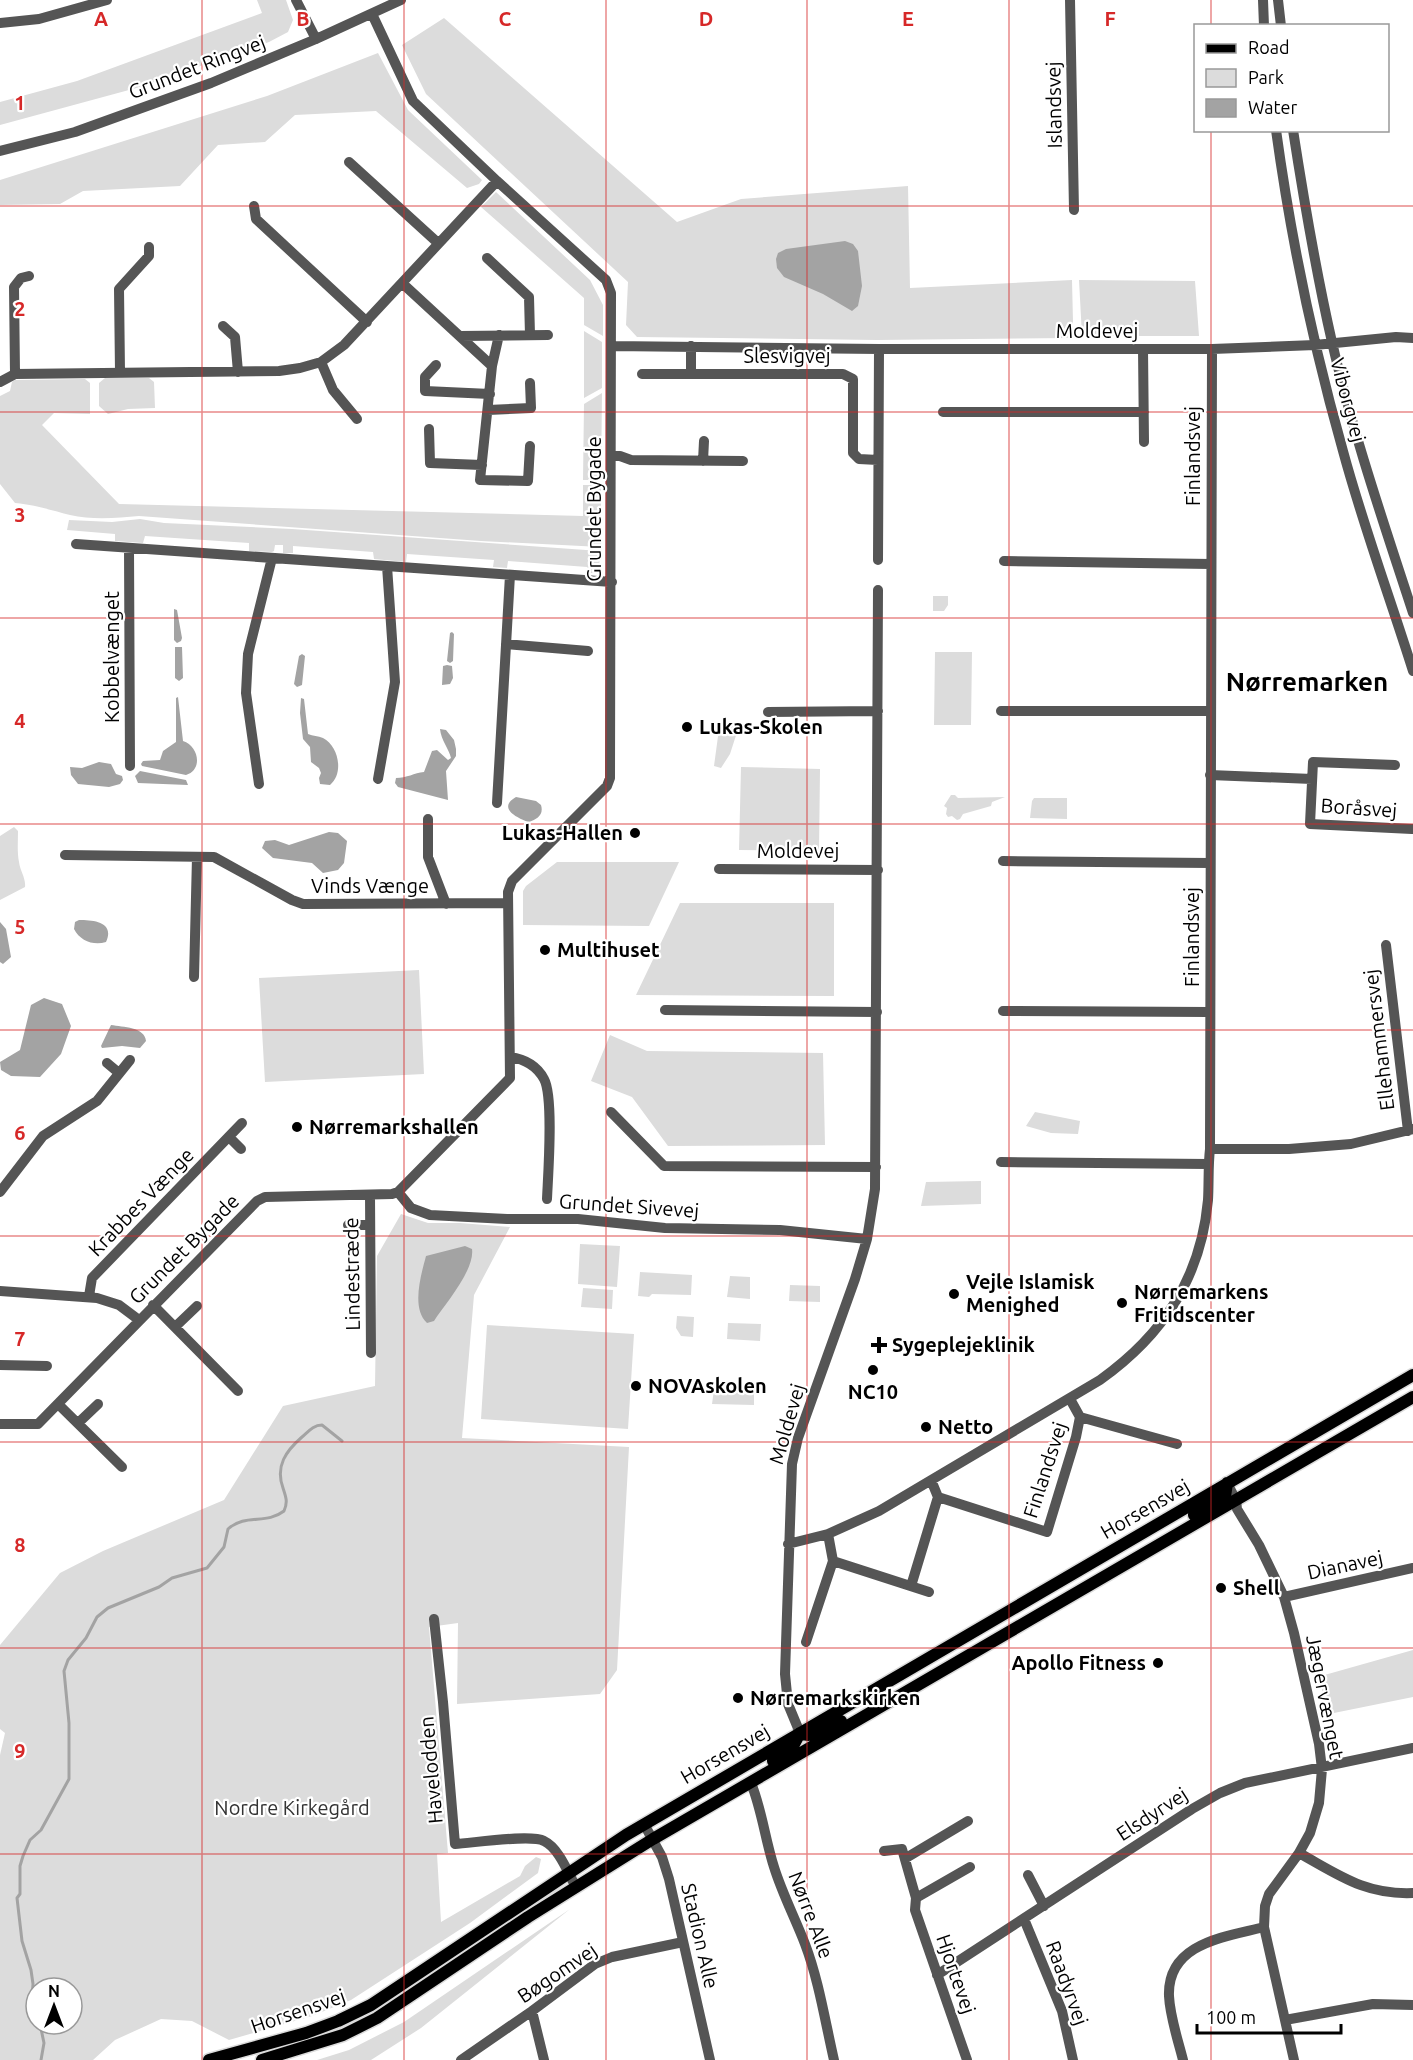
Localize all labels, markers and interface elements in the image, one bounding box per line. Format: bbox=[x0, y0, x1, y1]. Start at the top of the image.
text: A bbox=[94, 7, 108, 30]
text: B bbox=[296, 7, 310, 30]
text: C bbox=[499, 7, 512, 30]
text: D bbox=[699, 7, 713, 30]
text: E bbox=[902, 7, 914, 30]
text: F bbox=[1104, 7, 1116, 30]
legend bbox=[1194, 24, 1389, 132]
street label: Grundet Ringvej bbox=[125, 30, 268, 103]
text: Road bbox=[1248, 37, 1290, 57]
street label: Islandsvej bbox=[1041, 61, 1066, 149]
text: Park bbox=[1248, 67, 1284, 87]
text: 1 bbox=[14, 91, 26, 114]
text: Water bbox=[1248, 97, 1298, 117]
text: 2 bbox=[14, 297, 26, 320]
street label: Moldevej bbox=[1056, 319, 1138, 342]
street label: Slesvigvej bbox=[743, 344, 831, 367]
street label: Viborgvej bbox=[1326, 355, 1371, 445]
street label: Finlandsvej bbox=[1181, 406, 1204, 506]
street label: Grundet Bygade bbox=[582, 436, 605, 582]
text: 3 bbox=[14, 503, 26, 526]
street label: Kobbelvænget bbox=[100, 591, 123, 723]
district label: Nørremarken bbox=[1226, 667, 1388, 696]
text: 4 bbox=[14, 709, 26, 732]
place label: Lukas-Skolen bbox=[699, 715, 823, 738]
marker: Lukas-Skolen bbox=[680, 720, 694, 734]
street label: Boråsvej bbox=[1320, 793, 1398, 822]
place label: Lukas-Hallen bbox=[502, 821, 623, 844]
marker: Lukas-Hallen bbox=[628, 826, 642, 840]
street label: Moldevej bbox=[757, 839, 839, 862]
street label: Vinds Vænge bbox=[311, 874, 429, 897]
street label: Finlandsvej bbox=[1180, 887, 1203, 987]
text: 5 bbox=[14, 915, 26, 938]
place label: Multihuset bbox=[557, 938, 660, 961]
marker: Multihuset bbox=[538, 943, 552, 957]
street label: Ellehammersvej bbox=[1358, 968, 1399, 1112]
place label: Nørremarkshallen bbox=[309, 1115, 479, 1138]
marker: Nørremarkshallen bbox=[290, 1120, 304, 1134]
text: 6 bbox=[14, 1121, 26, 1144]
street label: Krabbes Vænge bbox=[83, 1143, 198, 1260]
street label: Grundet Bygade bbox=[124, 1189, 243, 1308]
street label: Grundet Sivevej bbox=[558, 1189, 700, 1222]
street label: Lindestræde bbox=[339, 1217, 364, 1331]
place label: Vejle Islamisk Menighed bbox=[966, 1270, 1094, 1316]
place label: Nørremarkens Fritidscenter bbox=[1134, 1280, 1268, 1326]
marker: Vejle Islamisk Menighed bbox=[947, 1287, 961, 1301]
marker: Nørremarkens Fritidscenter bbox=[1115, 1296, 1129, 1310]
text: 7 bbox=[14, 1327, 26, 1350]
place label: Sygeplejeklinik bbox=[892, 1333, 1035, 1356]
marker: Sygeplejeklinik bbox=[870, 1336, 888, 1354]
marker: NC10 bbox=[866, 1363, 880, 1377]
place label: NOVAskolen bbox=[648, 1374, 767, 1397]
marker: NOVAskolen bbox=[629, 1379, 643, 1393]
place label: NC10 bbox=[848, 1380, 898, 1403]
street label: Moldevej bbox=[764, 1381, 809, 1467]
place label: Netto bbox=[938, 1415, 993, 1438]
street label: Finlandsvej bbox=[1018, 1419, 1071, 1521]
marker: Netto bbox=[919, 1420, 933, 1434]
street label: Horsensvej bbox=[1096, 1474, 1193, 1543]
text: 8 bbox=[14, 1533, 26, 1556]
street label: Dianavej bbox=[1305, 1545, 1385, 1584]
place label: Shell bbox=[1233, 1576, 1280, 1599]
marker: Shell bbox=[1214, 1581, 1228, 1595]
street label: Jægervænget bbox=[1302, 1633, 1349, 1761]
place label: Apollo Fitness bbox=[1012, 1651, 1146, 1674]
marker: Apollo Fitness bbox=[1151, 1656, 1165, 1670]
place label: Nørremarkskirken bbox=[750, 1686, 921, 1709]
marker: Nørremarkskirken bbox=[731, 1691, 745, 1705]
street label: Havelodden bbox=[414, 1715, 447, 1825]
street label: Horsensvej bbox=[676, 1719, 773, 1788]
text: 9 bbox=[14, 1739, 26, 1762]
street label: Elsdyrvej bbox=[1112, 1782, 1192, 1845]
park label: Nordre Kirkegård bbox=[214, 1796, 370, 1819]
street label: Nørre Alle bbox=[784, 1868, 839, 1962]
street label: Stadion Alle bbox=[677, 1881, 724, 1991]
street label: Hjortevej bbox=[932, 1931, 981, 2017]
street label: Bøgomvej bbox=[513, 1938, 601, 2007]
street label: Raadyrvej bbox=[1042, 1938, 1093, 2028]
north arrow bbox=[24, 1976, 84, 2036]
text: N bbox=[48, 1982, 60, 2000]
street label: Horsensvej bbox=[247, 1984, 348, 2037]
scale bar bbox=[1197, 1997, 1341, 2035]
text: 100 m bbox=[1206, 2007, 1256, 2027]

